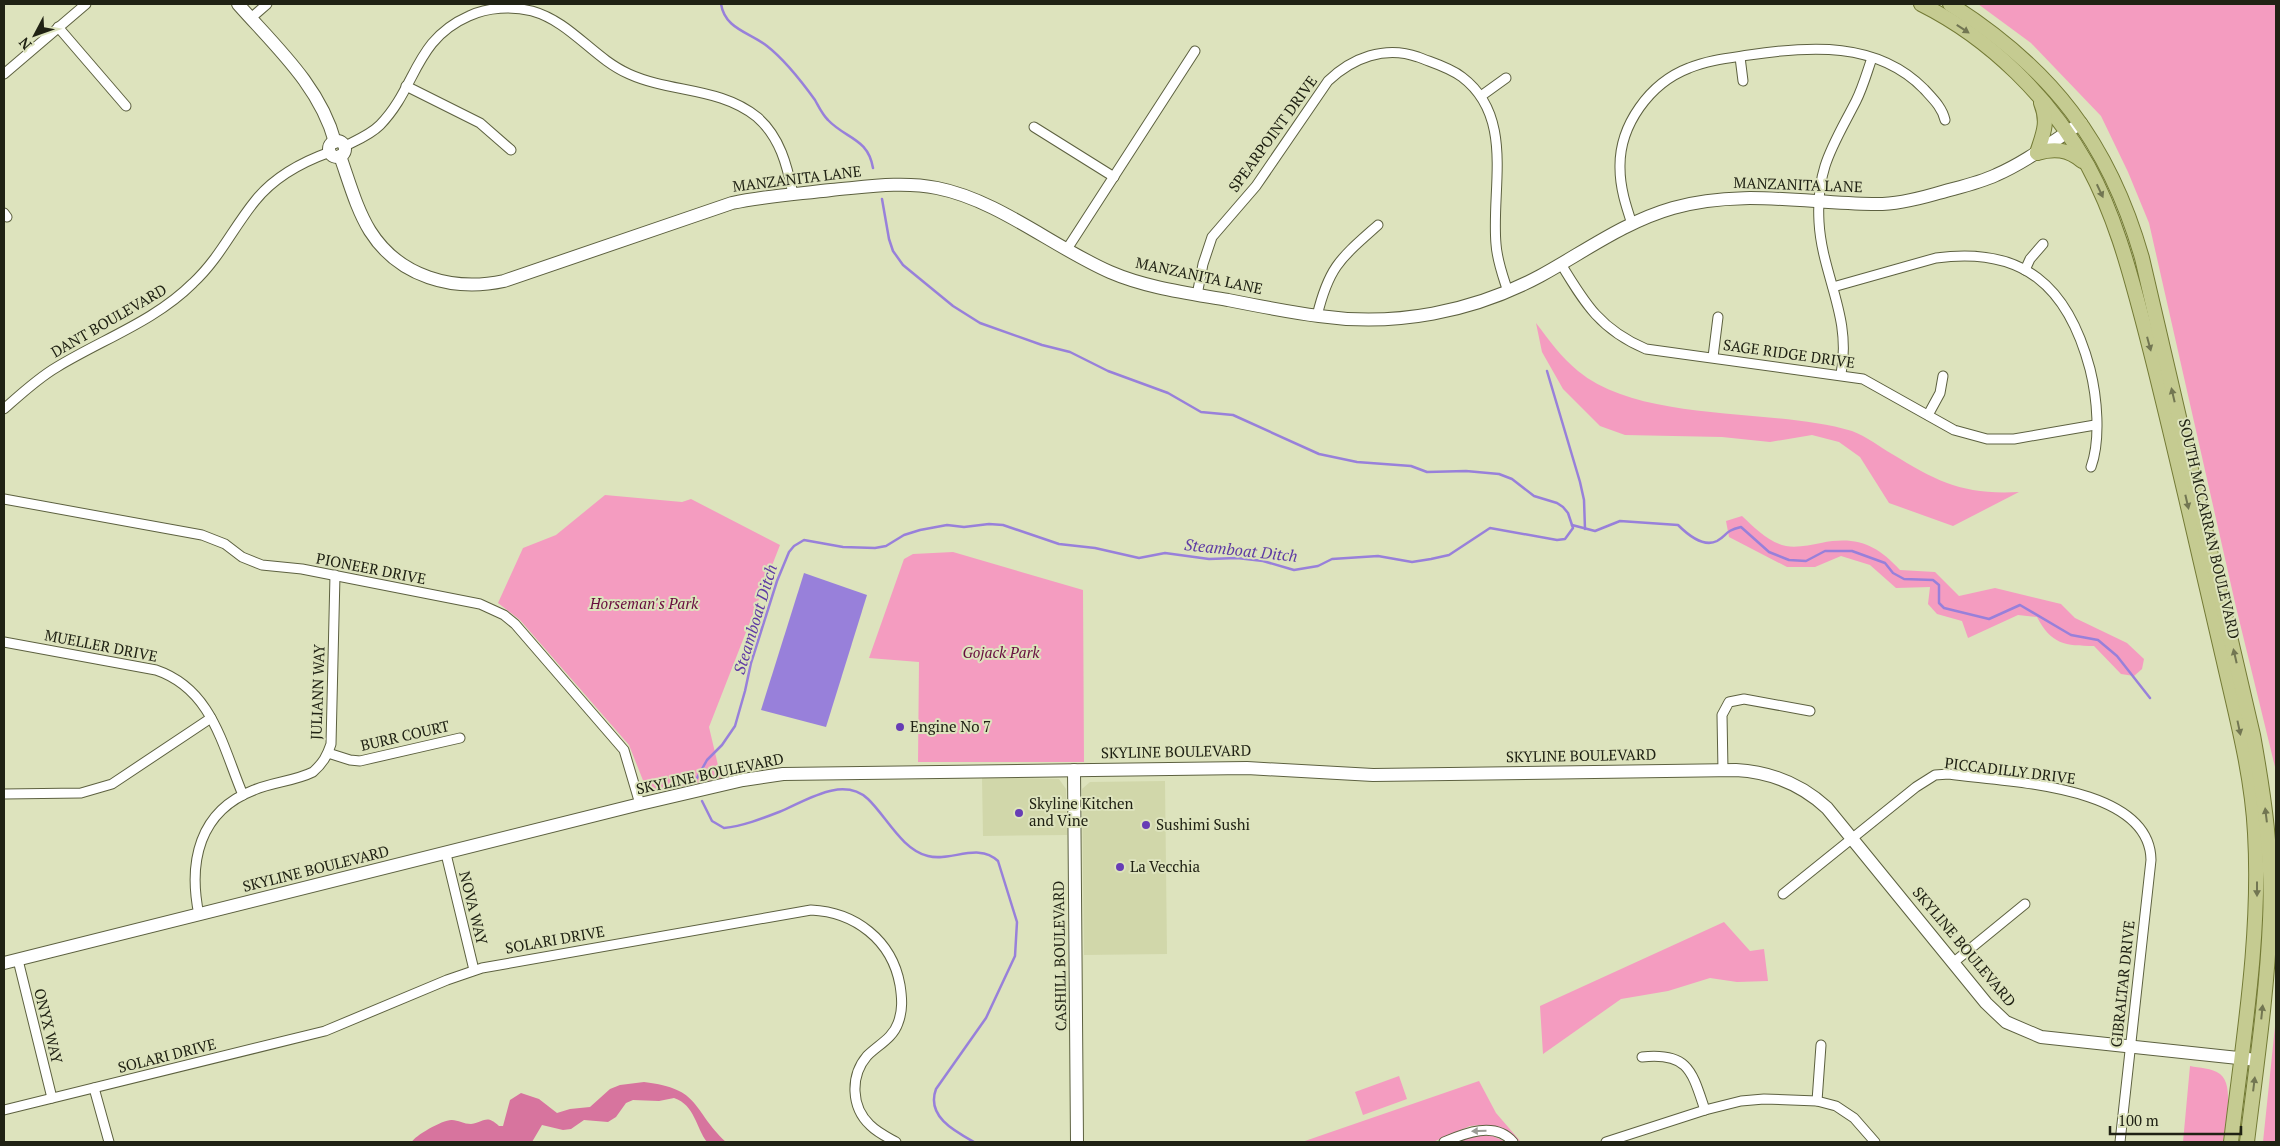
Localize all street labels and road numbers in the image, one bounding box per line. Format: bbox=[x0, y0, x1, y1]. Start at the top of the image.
street label: SPEARPOINT DRIVE bbox=[1223, 71, 1321, 196]
street label: MANZANITA LANE bbox=[731, 160, 862, 196]
street label: MANZANITA LANE bbox=[1733, 172, 1863, 196]
street label: MANZANITA LANE bbox=[1134, 252, 1265, 298]
street label: DANT BOULEVARD bbox=[47, 279, 170, 361]
street label: SAGE RIDGE DRIVE bbox=[1722, 334, 1856, 372]
street label: SOUTH MCCARRAN BOULEVARD bbox=[2175, 417, 2245, 641]
street label: PIONEER DRIVE bbox=[315, 548, 428, 588]
street label: MUELLER DRIVE bbox=[43, 624, 159, 666]
street label: JULIANN WAY bbox=[305, 643, 329, 740]
street label: BURR COURT bbox=[358, 715, 451, 755]
street label: SKYLINE BOULEVARD bbox=[1101, 740, 1251, 762]
street label: SKYLINE BOULEVARD bbox=[1506, 744, 1656, 766]
street label: SKYLINE BOULEVARD bbox=[634, 748, 785, 798]
street label: PICCADILLY DRIVE bbox=[1943, 752, 2077, 788]
street label: SKYLINE BOULEVARD bbox=[240, 840, 391, 896]
street label: NOVA WAY bbox=[455, 869, 493, 947]
street label: CASHILL BOULEVARD bbox=[1048, 881, 1070, 1031]
street label: SKYLINE BOULEVARD bbox=[1909, 882, 2021, 1010]
street label: SOLARI DRIVE bbox=[504, 920, 606, 958]
street label: GIBRALTAR DRIVE bbox=[2105, 920, 2139, 1048]
street label: ONYX WAY bbox=[30, 986, 68, 1066]
street label: SOLARI DRIVE bbox=[116, 1033, 218, 1077]

